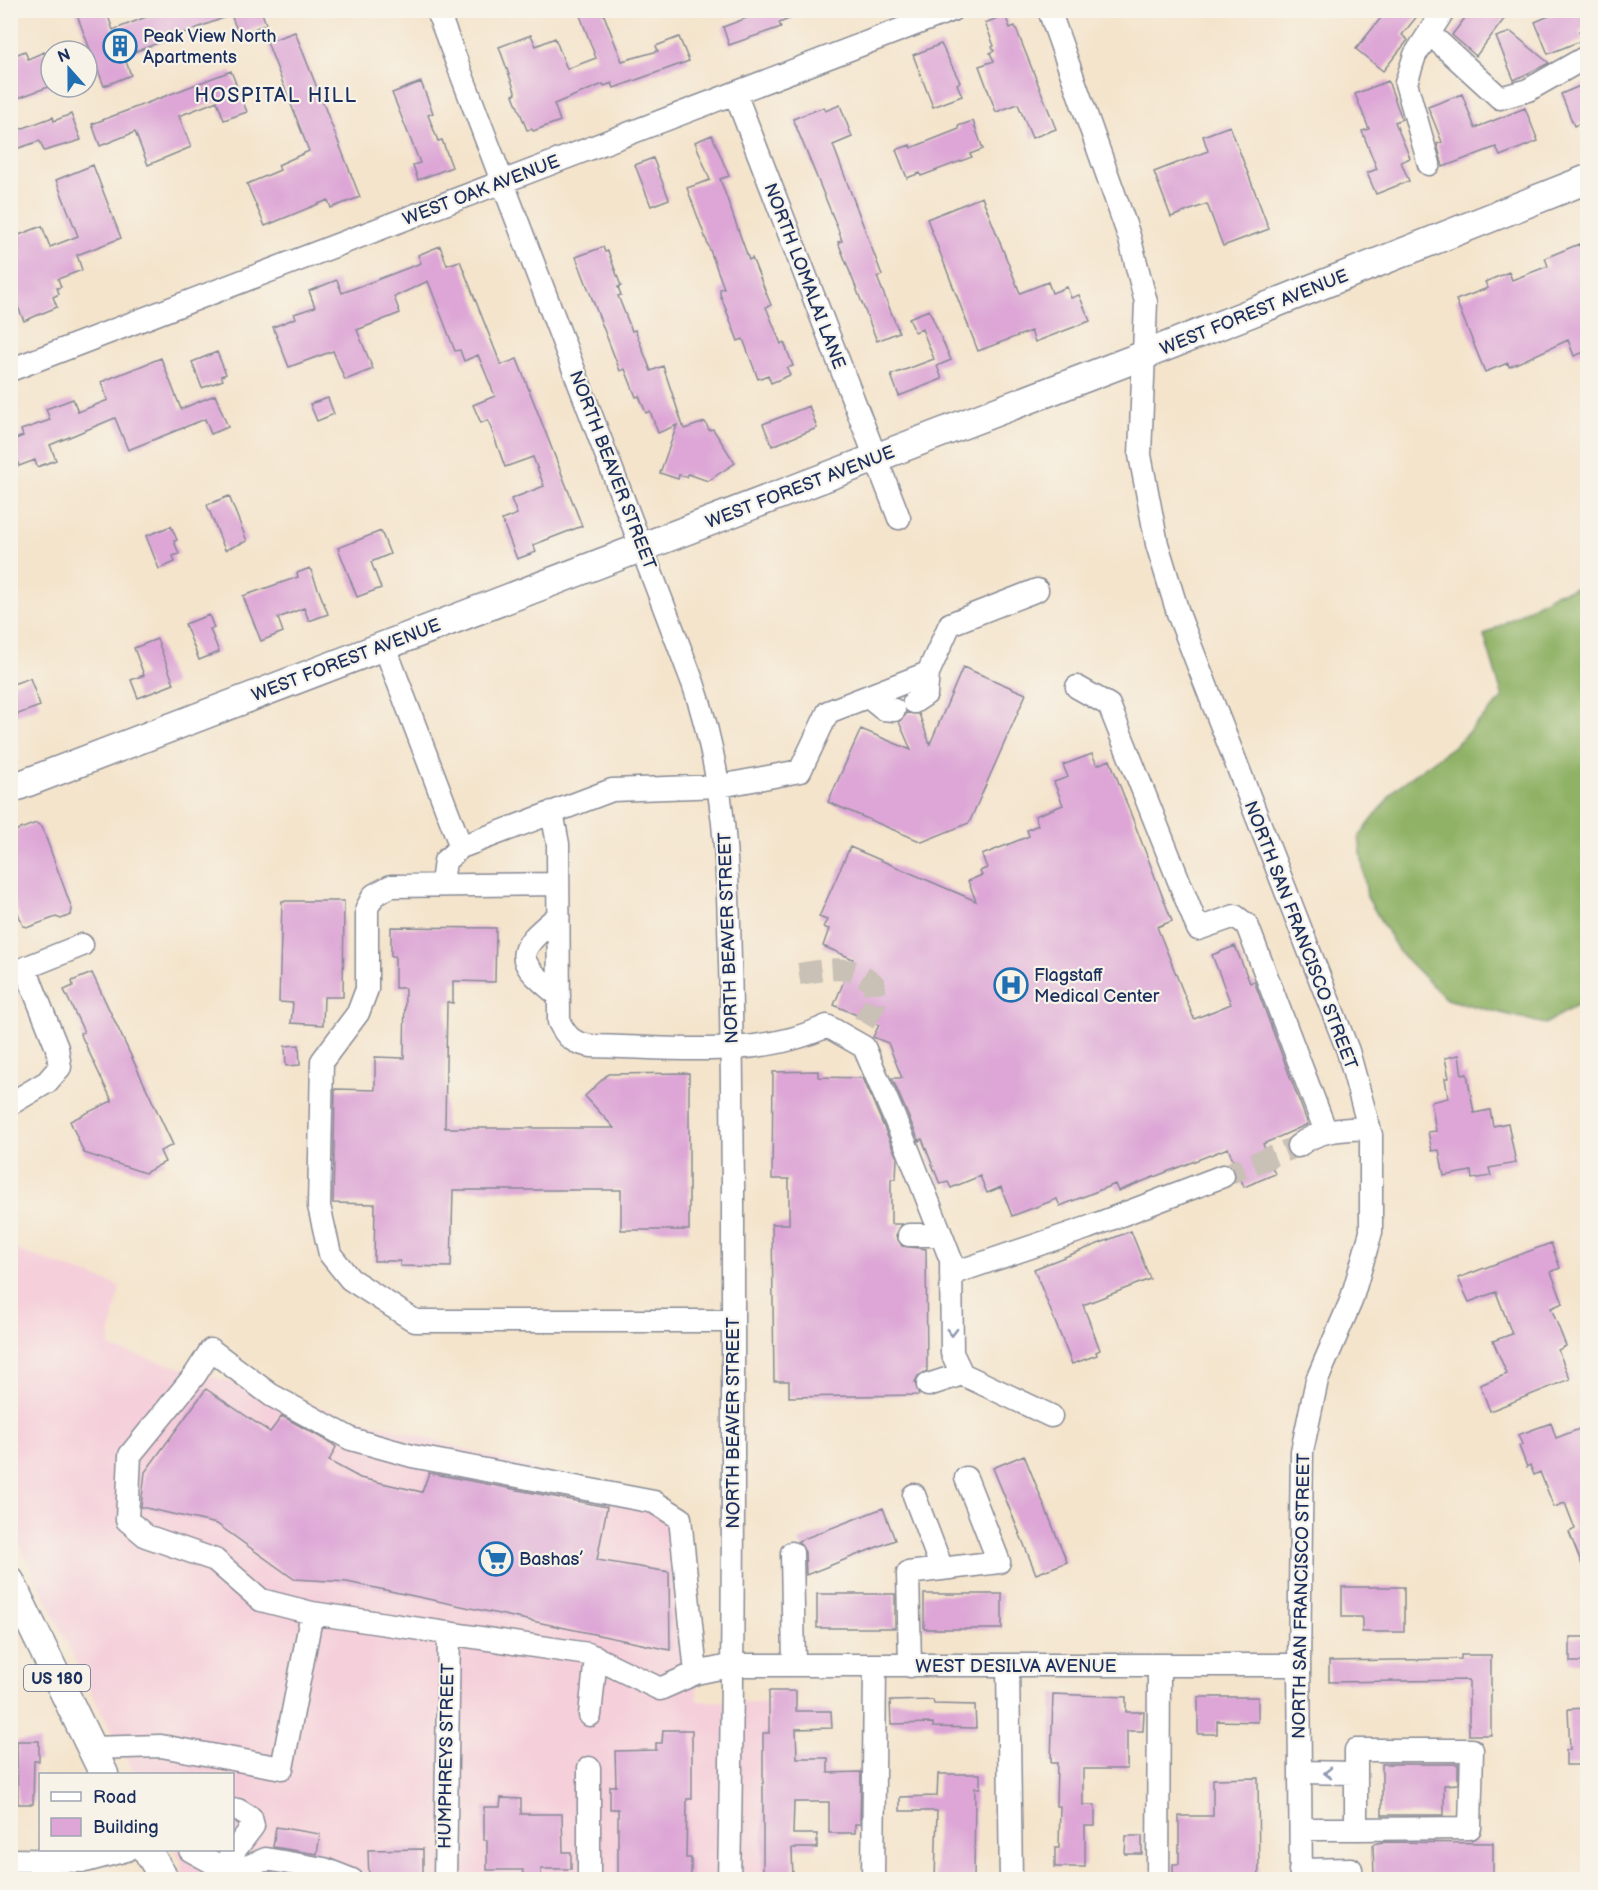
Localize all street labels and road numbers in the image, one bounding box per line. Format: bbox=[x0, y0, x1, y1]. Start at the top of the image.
street label: WEST OAK AVENUE bbox=[400, 151, 563, 230]
street label: NORTH LOMALAI LANE bbox=[759, 180, 850, 372]
street label: WEST FOREST AVENUE bbox=[1157, 265, 1351, 360]
street label: NORTH BEAVER STREET bbox=[565, 368, 660, 573]
street label: WEST FOREST AVENUE bbox=[703, 442, 898, 533]
street label: WEST FOREST AVENUE bbox=[249, 615, 444, 706]
street label: NORTH SAN FRANCISCO STREET bbox=[1240, 798, 1362, 1073]
street label: NORTH BEAVER STREET bbox=[714, 832, 743, 1044]
street label: NORTH BEAVER STREET bbox=[723, 1317, 744, 1529]
street label: NORTH SAN FRANCISCO STREET bbox=[1289, 1453, 1314, 1739]
street label: WEST DESILVA AVENUE bbox=[915, 1656, 1117, 1677]
street label: HUMPHREYS STREET bbox=[434, 1663, 459, 1849]
road number: US 180 bbox=[24, 1665, 90, 1691]

